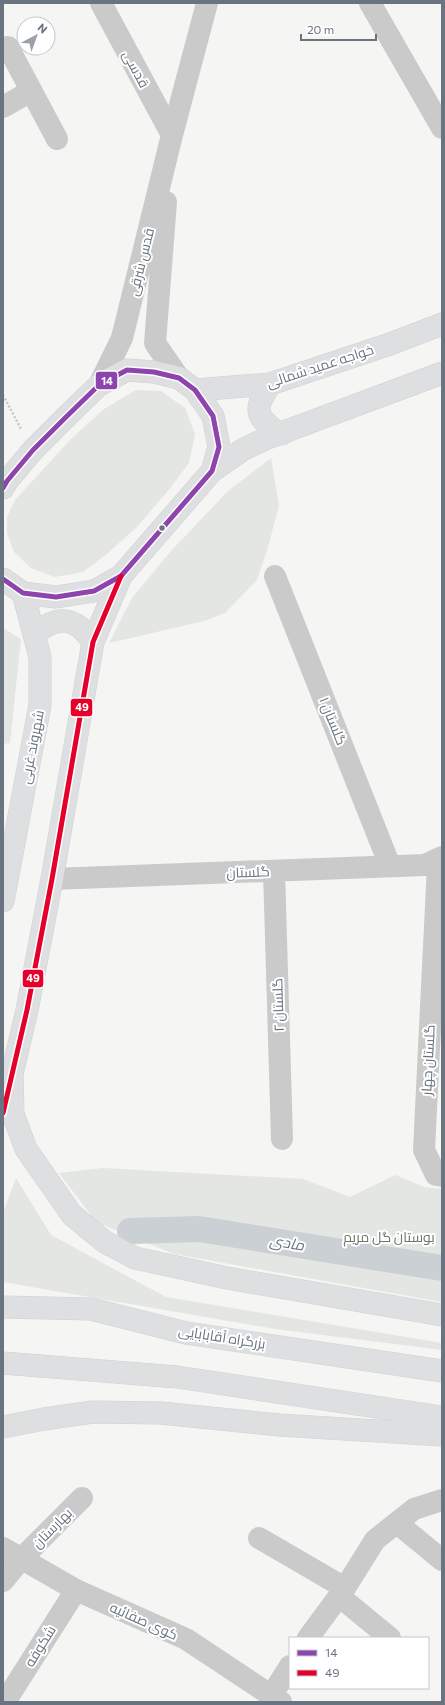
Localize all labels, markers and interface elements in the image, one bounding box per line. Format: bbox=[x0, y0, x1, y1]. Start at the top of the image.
north arrow bbox=[16, 16, 56, 56]
scale bar bbox=[301, 16, 376, 42]
text: N bbox=[36, 20, 50, 36]
text: 20 m bbox=[307, 22, 334, 36]
street label: قدسی bbox=[120, 47, 153, 90]
street label: قدس شرقی bbox=[124, 226, 157, 298]
street label: خواجه عمید شمالی bbox=[264, 340, 376, 391]
line badge: 14 bbox=[95, 371, 118, 390]
text: 14 bbox=[101, 374, 113, 387]
unlabelled marker bbox=[157, 523, 167, 533]
street label: گلستان ۱ bbox=[316, 694, 351, 747]
line badge: 49 bbox=[70, 698, 93, 717]
text: 49 bbox=[75, 700, 89, 713]
street label: شهروند غربی bbox=[16, 708, 47, 785]
street label: گلستان bbox=[226, 862, 270, 881]
line badge: 49 bbox=[22, 969, 44, 988]
text: 49 bbox=[26, 971, 40, 984]
street label: گلستان ۲ bbox=[268, 978, 287, 1032]
street label: گلستان چهار bbox=[417, 1024, 440, 1097]
park label: بوستان گل مریم bbox=[343, 1228, 435, 1247]
water label: مادی bbox=[268, 1230, 306, 1255]
street label: بزرگراه آقابابایی bbox=[177, 1321, 267, 1352]
street label: بهارستان bbox=[28, 1504, 75, 1551]
street label: کوی صفائیه bbox=[108, 1598, 181, 1643]
street label: شکوفه bbox=[20, 1622, 59, 1670]
legend bbox=[289, 1637, 429, 1689]
text: 14 bbox=[325, 1645, 337, 1659]
text: 49 bbox=[325, 1665, 339, 1679]

